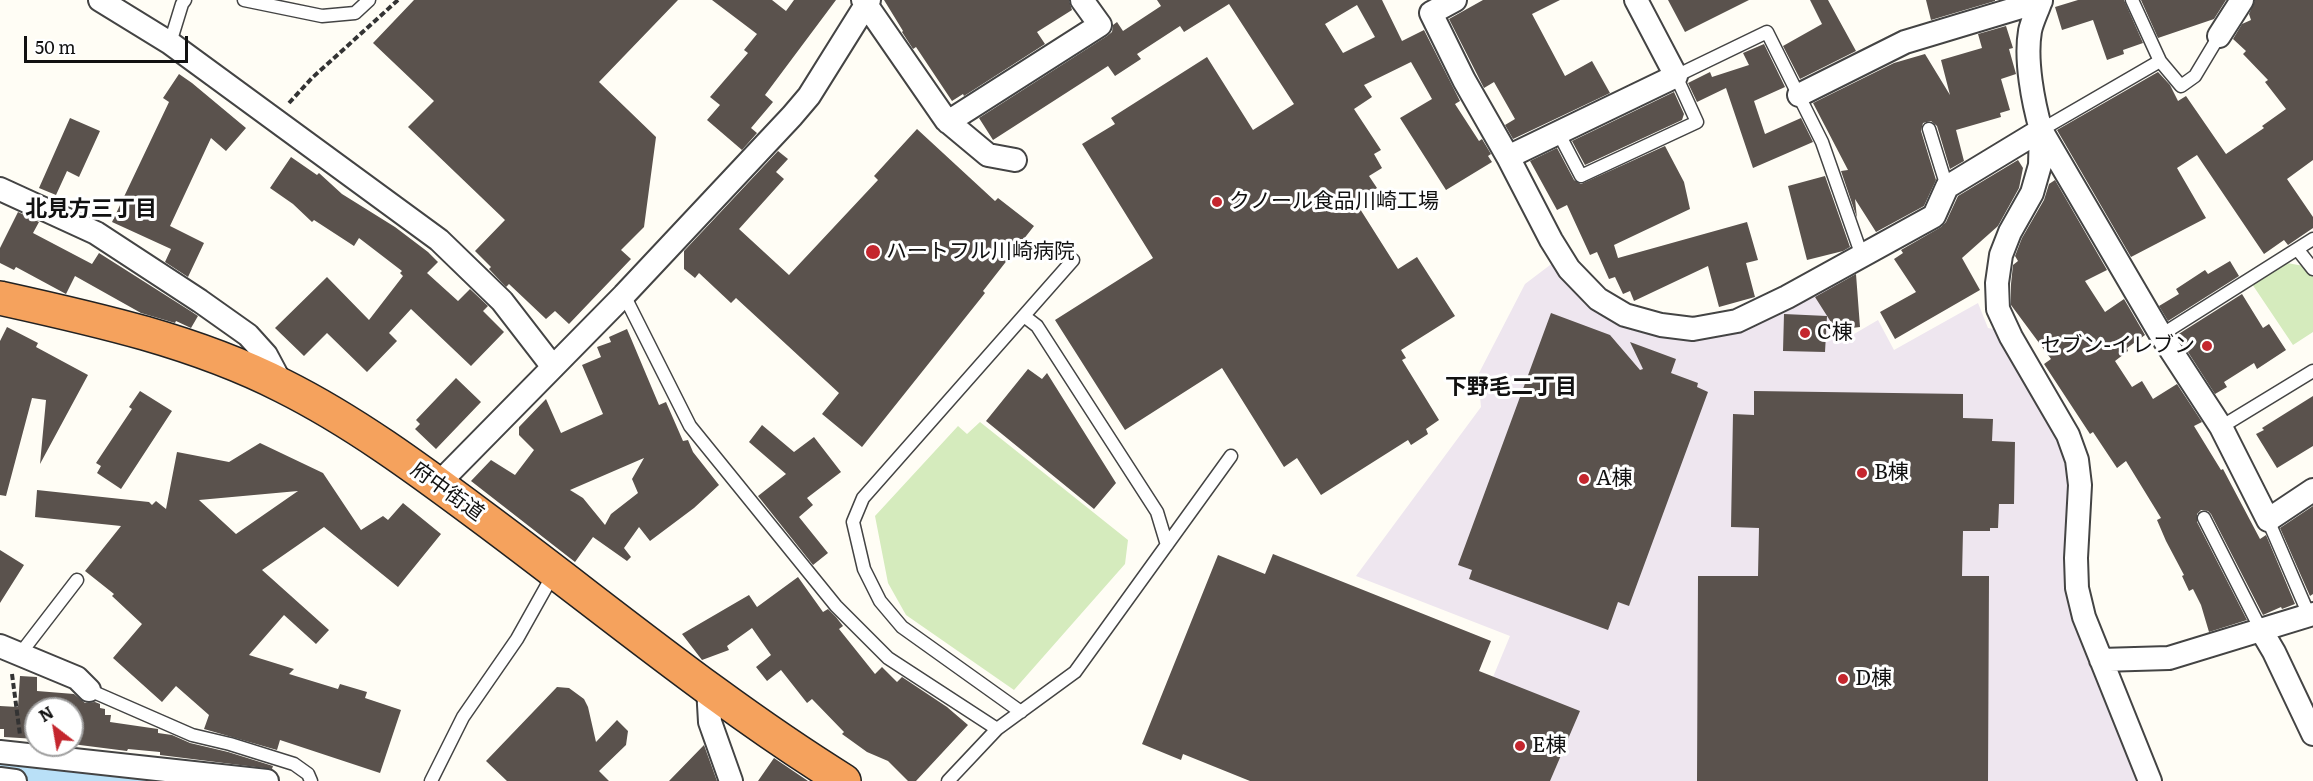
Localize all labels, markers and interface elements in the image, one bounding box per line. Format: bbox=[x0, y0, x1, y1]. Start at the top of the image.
scale bar bbox=[27, 24, 190, 62]
text: 50 m bbox=[35, 33, 76, 60]
place label: クノール食品川崎工場 bbox=[1229, 189, 1439, 215]
marker: クノール食品川崎工場 bbox=[1210, 195, 1224, 209]
district label: 北見方三丁目 bbox=[25, 197, 157, 223]
place label: ハートフル川崎病院 bbox=[886, 239, 1075, 265]
marker: ハートフル川崎病院 bbox=[864, 243, 882, 261]
place label: C棟 bbox=[1817, 320, 1853, 346]
marker: C棟 bbox=[1798, 326, 1812, 340]
place label: セブン-イレブン bbox=[2041, 333, 2195, 359]
marker: セブン-イレブン bbox=[2200, 339, 2214, 353]
district label: 下野毛二丁目 bbox=[1445, 375, 1577, 401]
street label: 府中街道 bbox=[406, 457, 488, 527]
place label: B棟 bbox=[1874, 460, 1909, 486]
place label: A棟 bbox=[1596, 466, 1632, 492]
marker: B棟 bbox=[1855, 466, 1869, 480]
marker: A棟 bbox=[1577, 472, 1591, 486]
place label: D棟 bbox=[1855, 666, 1892, 692]
marker: D棟 bbox=[1836, 672, 1850, 686]
north arrow bbox=[24, 697, 84, 757]
text: N bbox=[34, 700, 58, 727]
place label: E棟 bbox=[1532, 733, 1566, 759]
marker: E棟 bbox=[1513, 739, 1527, 753]

